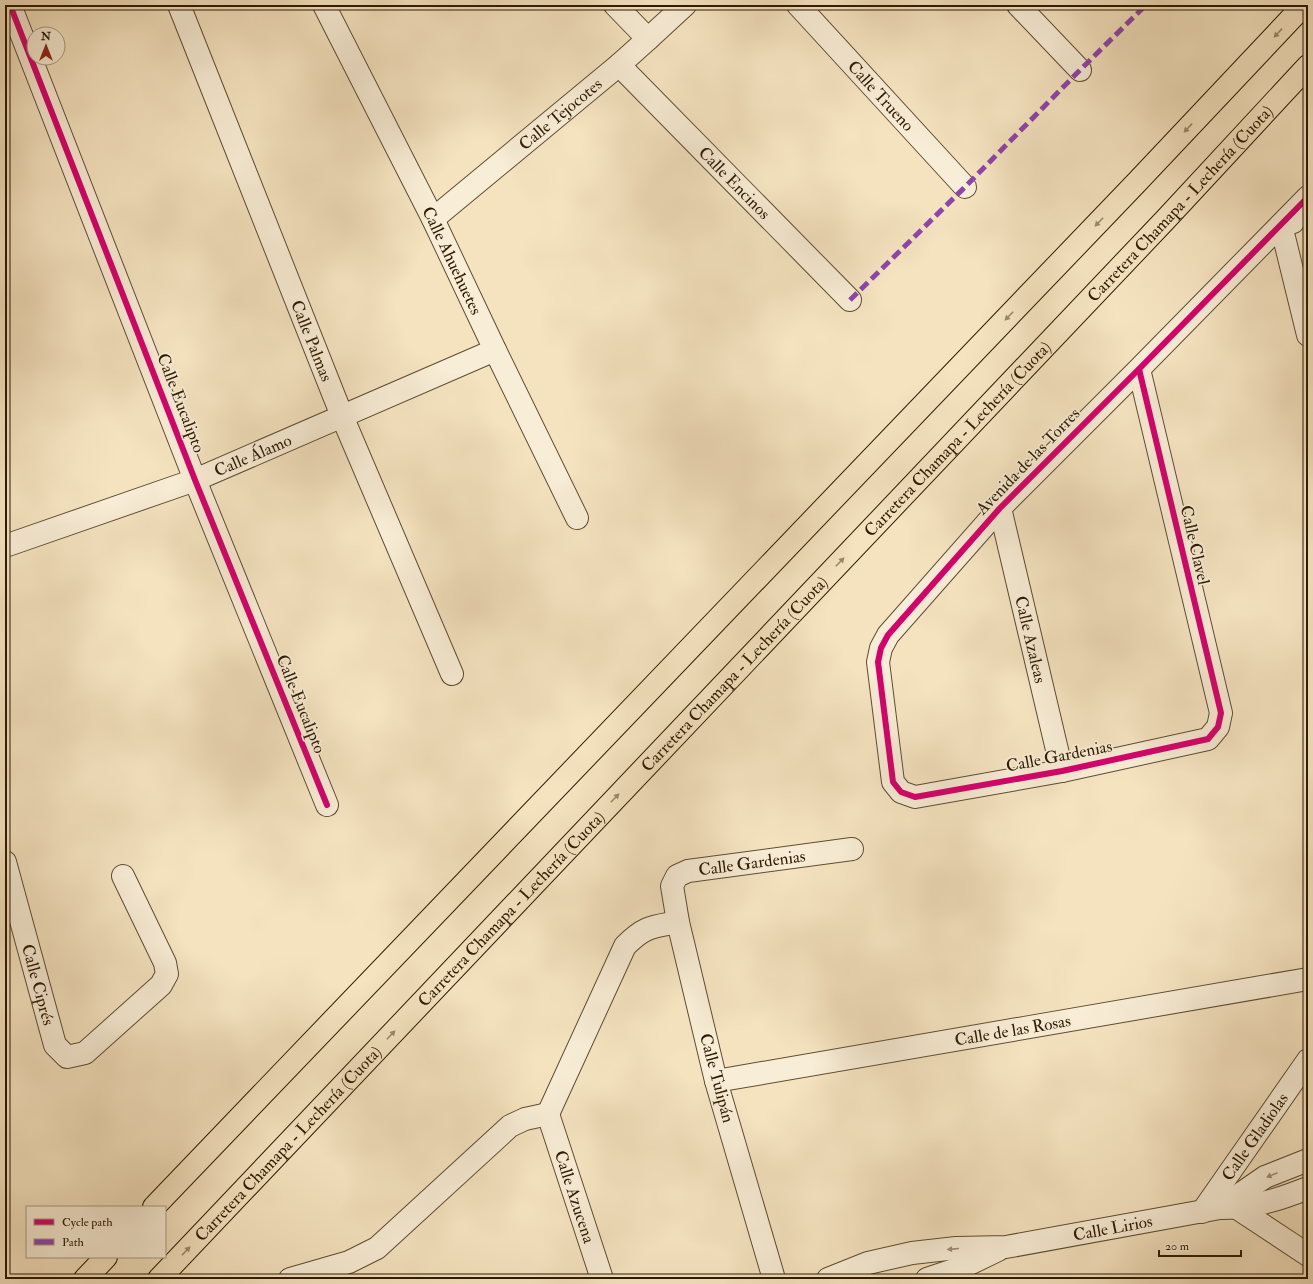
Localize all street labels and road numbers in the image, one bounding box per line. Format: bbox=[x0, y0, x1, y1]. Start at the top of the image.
street label: Calle Trueno bbox=[843, 56, 919, 135]
street label: Calle Tejocotes bbox=[514, 73, 606, 154]
street label: Carretera Chamapa - Lechería (Cuota) bbox=[1083, 100, 1277, 306]
street label: Calle Encinos bbox=[694, 142, 775, 224]
street label: Calle Ahuehuetes bbox=[418, 203, 487, 318]
street label: Calle Palmas bbox=[287, 297, 338, 384]
street label: Carretera Chamapa - Lechería (Cuota) bbox=[859, 337, 1055, 541]
street label: Calle Eucalipto bbox=[152, 350, 210, 456]
street label: Avenida de las Torres bbox=[971, 403, 1085, 520]
street label: Calle Álamo bbox=[211, 429, 295, 481]
street label: Calle Clavel bbox=[1176, 503, 1214, 587]
street label: Carretera Chamapa - Lechería (Cuota) bbox=[636, 571, 832, 776]
street label: Calle Azaleas bbox=[1011, 594, 1051, 685]
street label: Calle Eucalipto bbox=[271, 652, 330, 757]
street label: Calle Gardenias bbox=[1004, 735, 1114, 777]
street label: Carretera Chamapa - Lechería (Cuota) bbox=[413, 806, 609, 1011]
street label: Calle Gardenias bbox=[697, 845, 807, 880]
street label: Calle Ciprés bbox=[17, 942, 60, 1028]
street label: Calle de las Rosas bbox=[953, 1010, 1072, 1050]
street label: Calle Tulipán bbox=[694, 1031, 739, 1125]
street label: Carretera Chamapa - Lechería (Cuota) bbox=[190, 1041, 386, 1246]
street label: Calle Gladiolas bbox=[1217, 1088, 1293, 1185]
street label: Calle Azucena bbox=[550, 1148, 600, 1247]
street label: Calle Lirios bbox=[1071, 1210, 1154, 1245]

